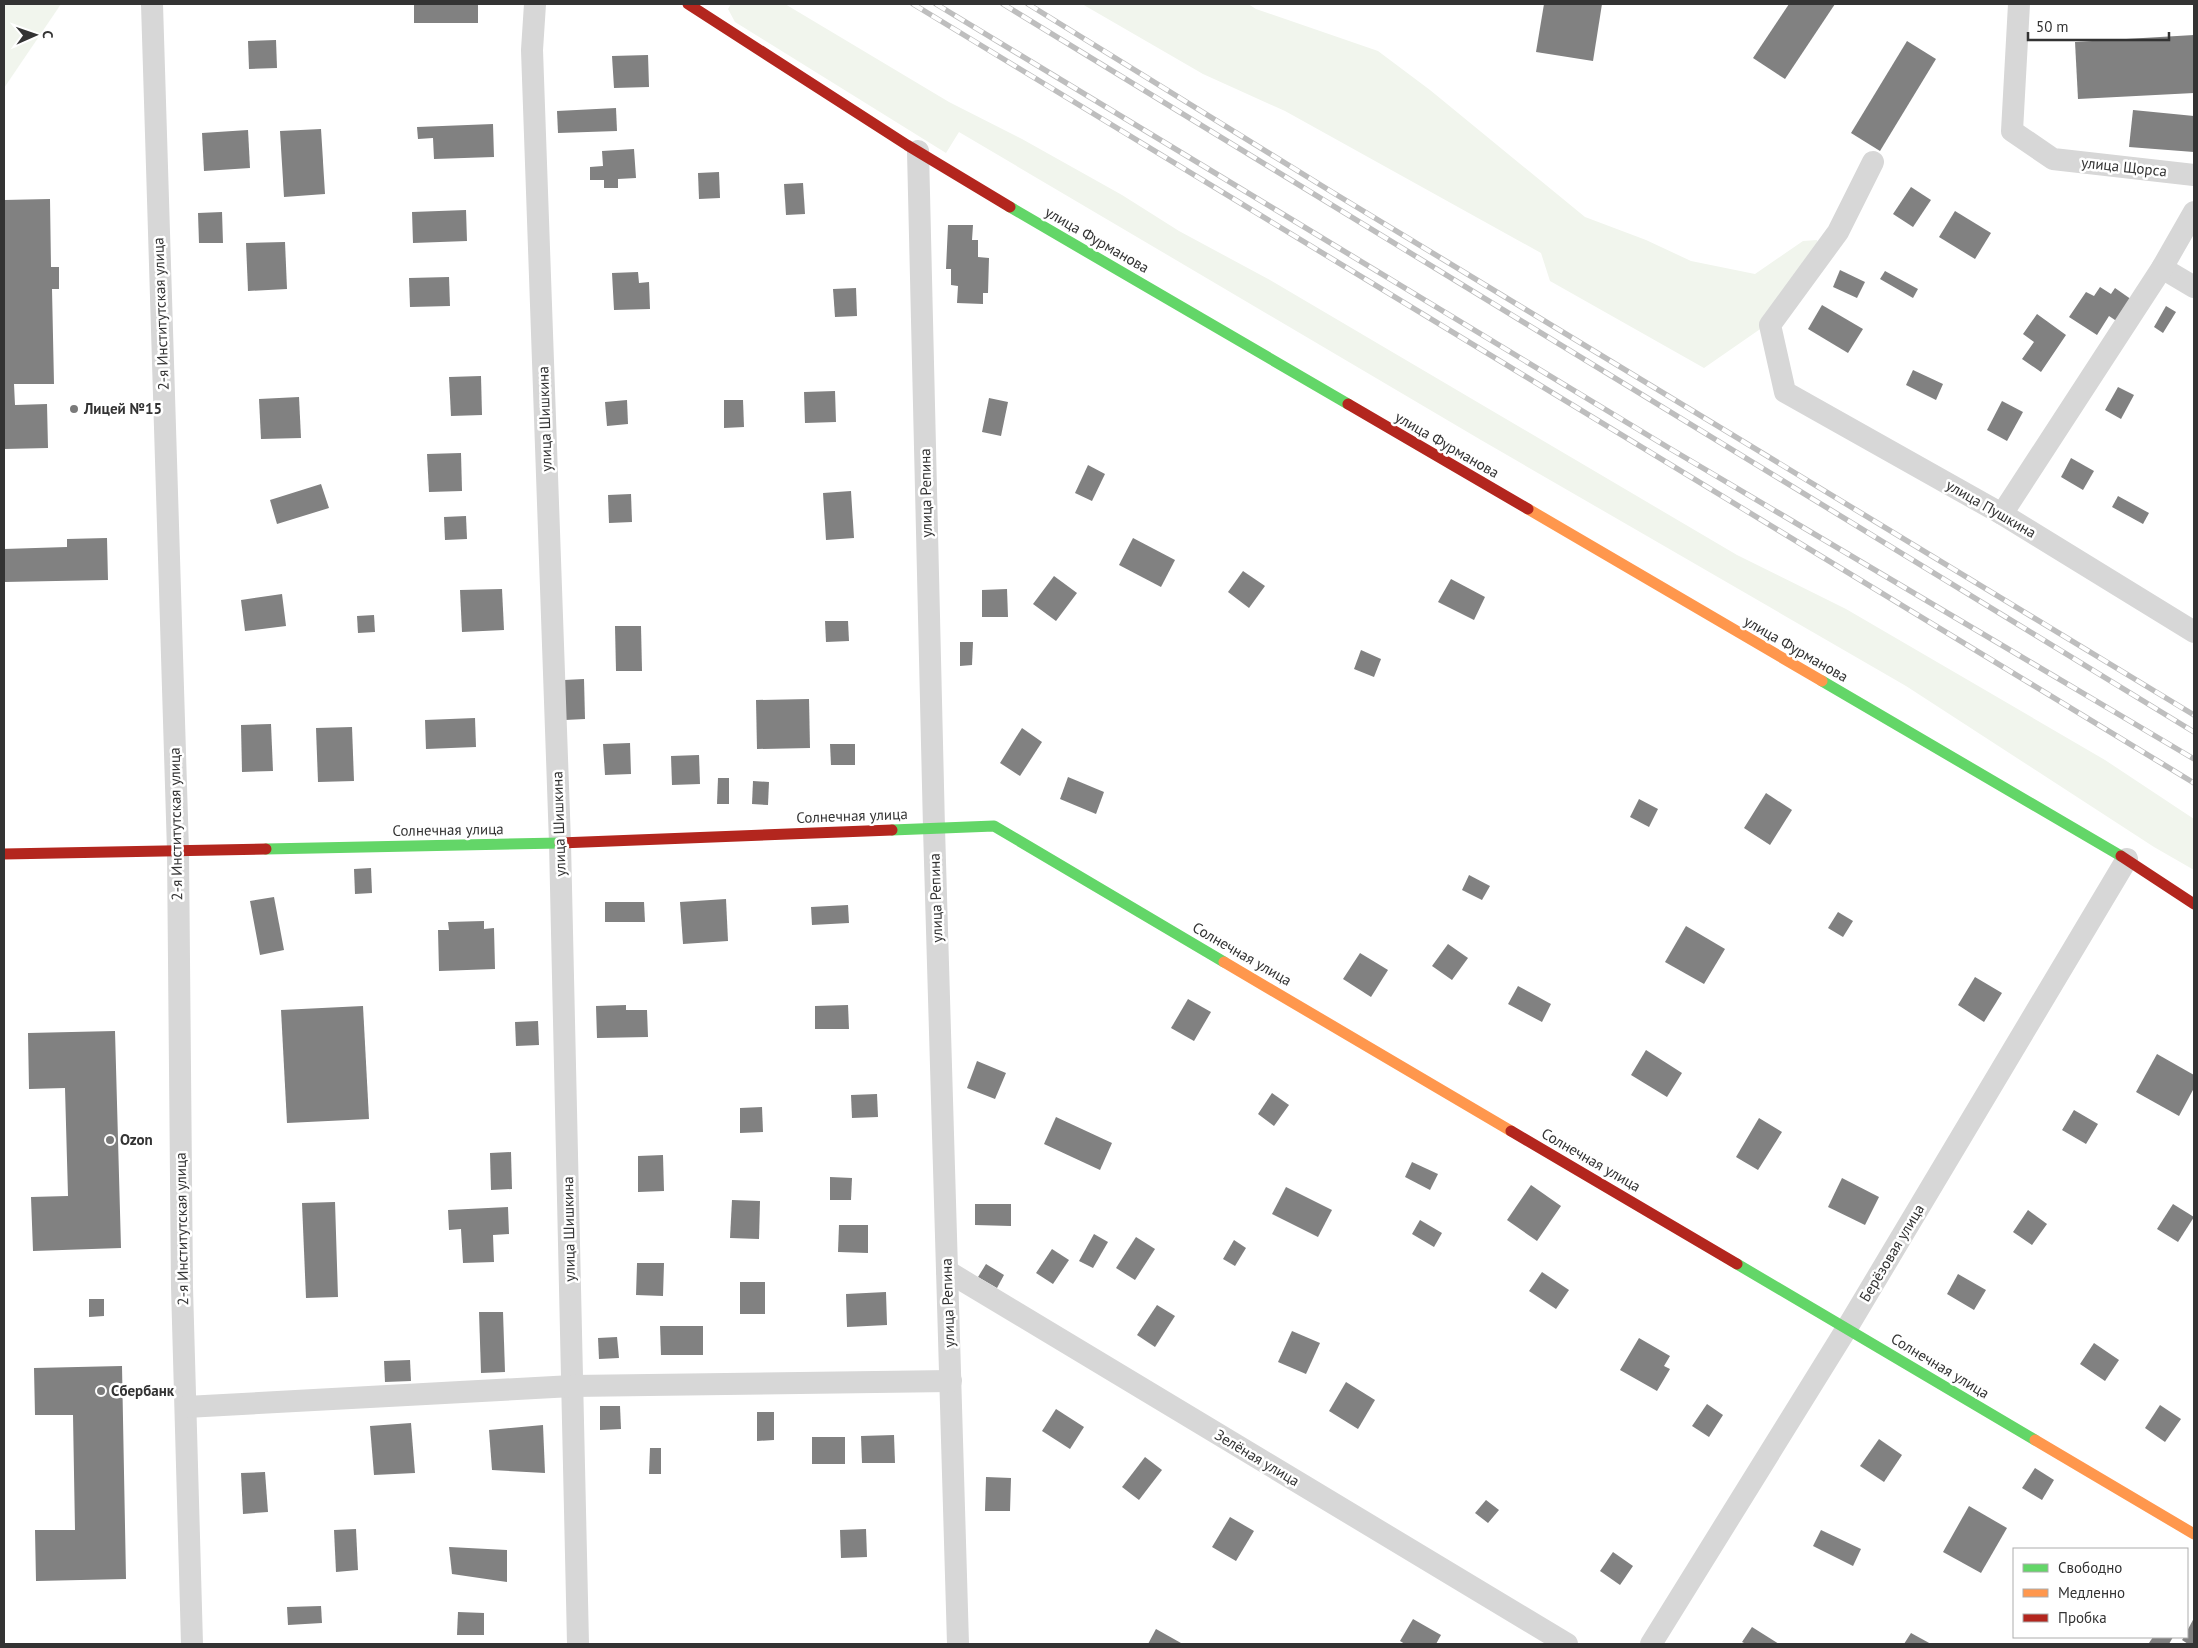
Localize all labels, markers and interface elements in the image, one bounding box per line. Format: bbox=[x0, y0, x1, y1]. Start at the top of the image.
north arrow bbox=[10, 10, 60, 60]
scale bar bbox=[2028, 10, 2169, 42]
text: 50 m bbox=[2036, 17, 2069, 36]
text: С bbox=[39, 30, 57, 39]
street label: улица Щорса bbox=[2080, 153, 2168, 180]
street label: улица Фурманова bbox=[1042, 202, 1153, 277]
street label: 2-я Институтская улица bbox=[148, 237, 173, 391]
street label: улица Шишкина bbox=[533, 366, 556, 472]
place label: Лицей №15 bbox=[83, 399, 162, 418]
marker: Лицей №15 bbox=[68, 403, 80, 415]
street label: улица Фурманова bbox=[1392, 407, 1503, 482]
street label: улица Репина bbox=[915, 448, 936, 538]
street label: улица Пушкина bbox=[1943, 475, 2040, 542]
street label: улица Фурманова bbox=[1741, 611, 1852, 686]
street label: 2-я Институтская улица bbox=[165, 747, 186, 901]
street label: улица Шишкина bbox=[547, 771, 570, 877]
street label: Солнечная улица bbox=[796, 804, 908, 827]
street label: Солнечная улица bbox=[392, 819, 504, 840]
street label: улица Репина bbox=[924, 853, 947, 943]
street label: Солнечная улица bbox=[1189, 917, 1295, 990]
street label: Солнечная улица bbox=[1538, 1123, 1644, 1196]
place label: Ozon bbox=[120, 1130, 153, 1149]
marker: Ozon bbox=[104, 1134, 116, 1146]
street label: 2-я Институтская улица bbox=[171, 1152, 192, 1306]
street label: улица Шишкина bbox=[558, 1176, 579, 1282]
street label: Берёзовая улица bbox=[1855, 1200, 1928, 1305]
street label: улица Репина bbox=[936, 1258, 959, 1348]
street label: Солнечная улица bbox=[1888, 1329, 1993, 1402]
place label: Сбербанк bbox=[111, 1381, 175, 1400]
marker: Сбербанк bbox=[95, 1385, 107, 1397]
street label: Зелёная улица bbox=[1211, 1425, 1303, 1490]
legend bbox=[2013, 1548, 2188, 1638]
text: Свободно bbox=[2058, 1558, 2122, 1577]
text: Медленно bbox=[2058, 1583, 2125, 1602]
text: Пробка bbox=[2058, 1608, 2107, 1627]

